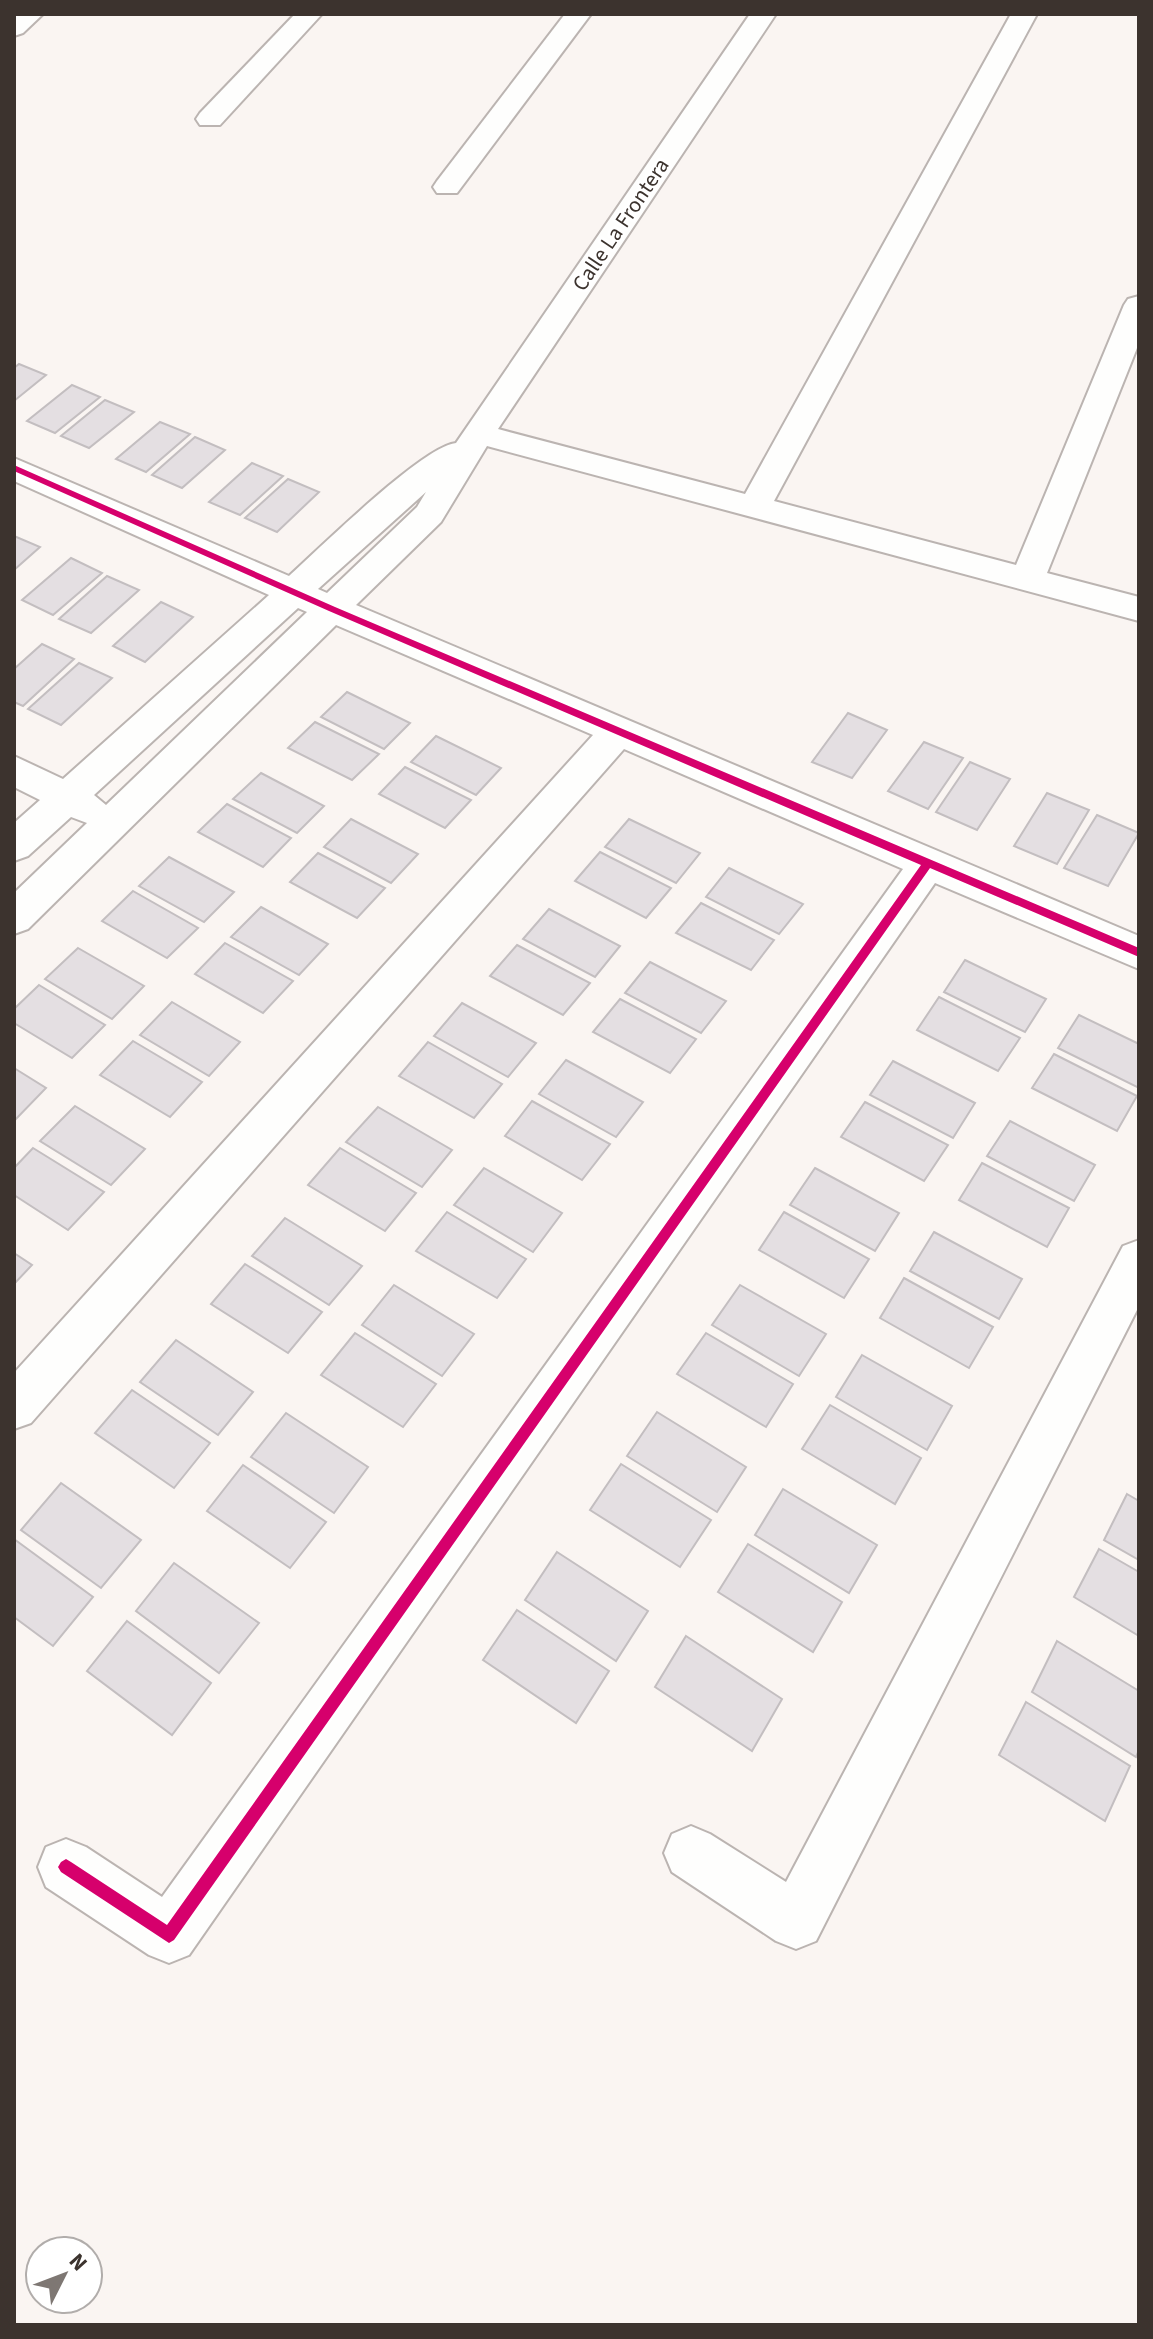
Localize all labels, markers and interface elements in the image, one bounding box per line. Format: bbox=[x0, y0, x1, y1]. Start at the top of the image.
street label: Calle La Frontera bbox=[564, 152, 677, 298]
north arrow bbox=[24, 2235, 104, 2315]
text: N bbox=[61, 2246, 95, 2278]

